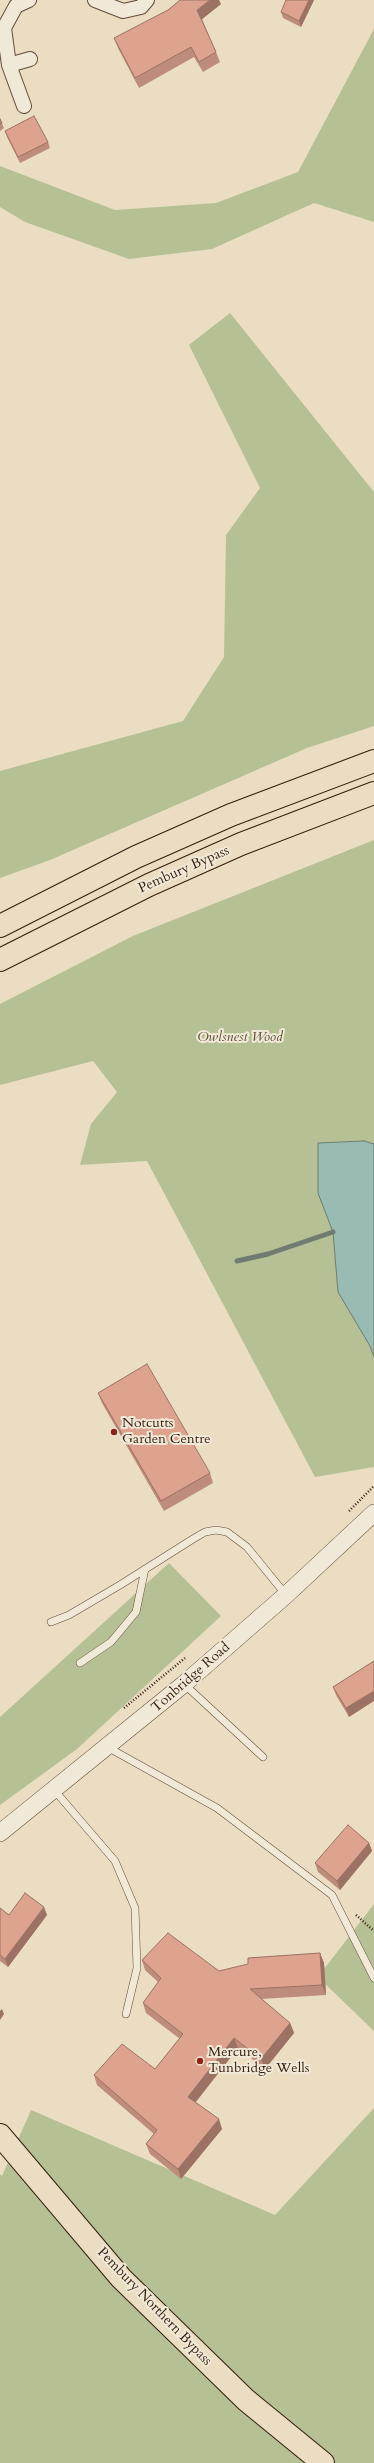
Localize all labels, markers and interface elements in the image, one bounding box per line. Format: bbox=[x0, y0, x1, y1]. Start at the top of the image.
street label: Pembury Bypass bbox=[136, 842, 232, 898]
park label: Owlsnest Wood bbox=[197, 1030, 283, 1046]
place label: Notcutts Garden Centre bbox=[122, 1416, 211, 1448]
marker: Notcutts Garden Centre bbox=[109, 1427, 119, 1437]
street label: Tonbridge Road bbox=[148, 1639, 234, 1717]
place label: Mercure, Tunbridge Wells bbox=[208, 2045, 310, 2078]
marker: Mercure, Tunbridge Wells bbox=[195, 2056, 205, 2066]
street label: Pembury Northern Bypass bbox=[93, 2244, 215, 2370]

